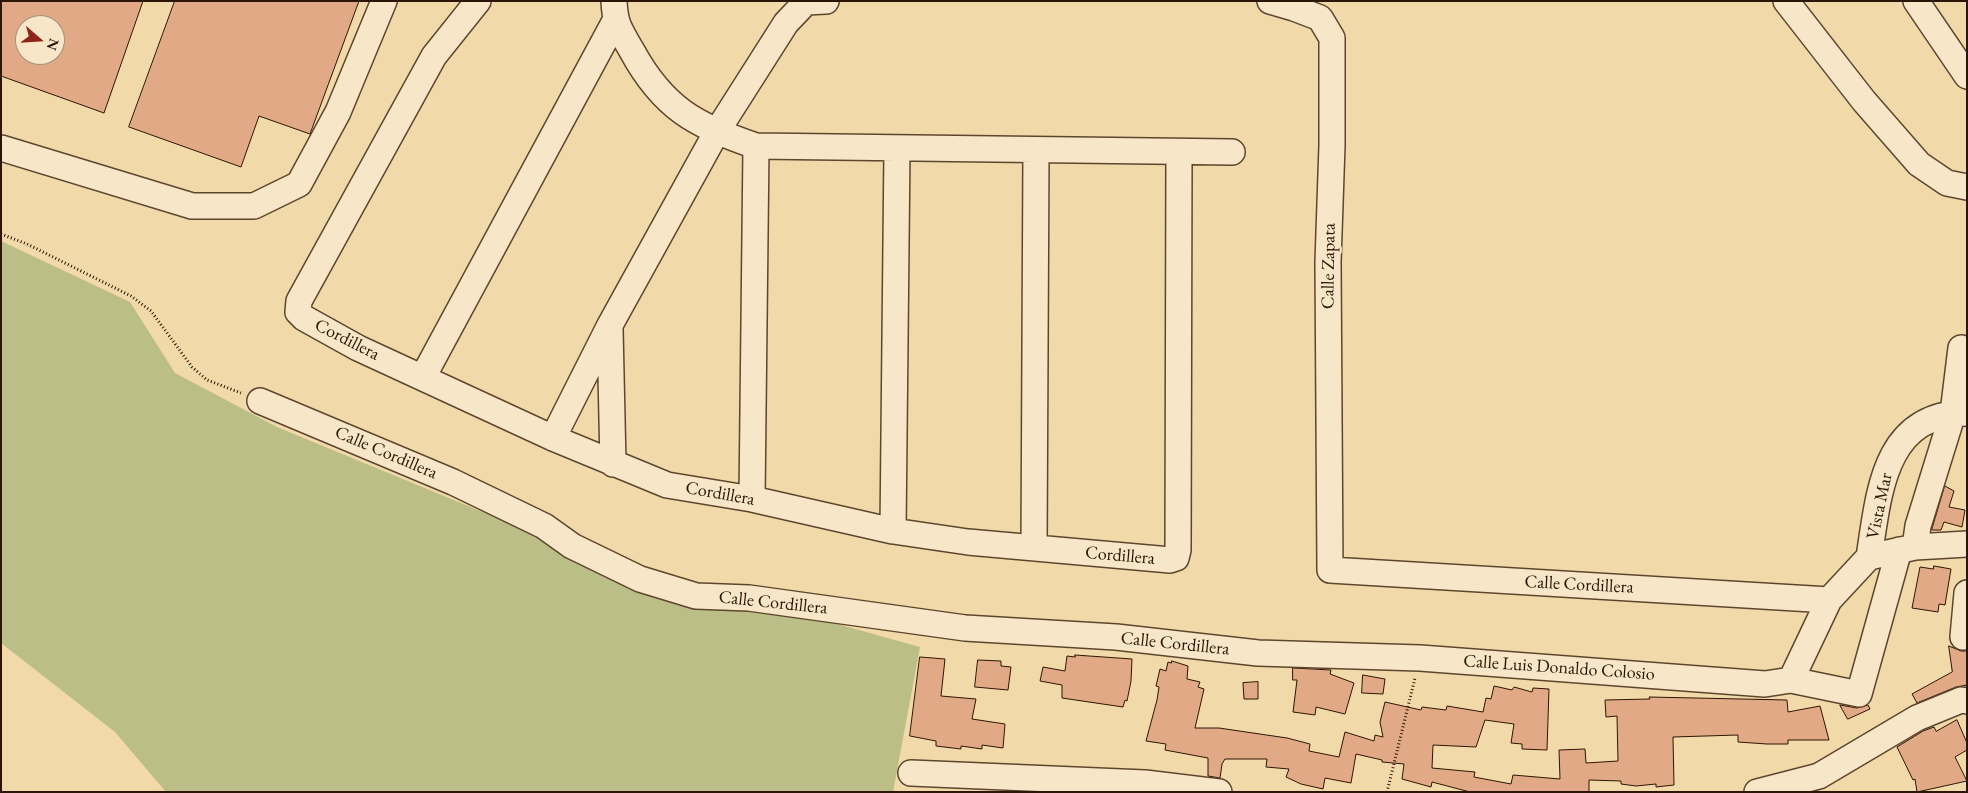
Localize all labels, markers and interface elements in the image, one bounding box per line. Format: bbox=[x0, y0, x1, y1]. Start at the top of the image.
north arrow bbox=[15, 15, 65, 65]
text: N bbox=[43, 36, 64, 53]
street label: Calle Zapata bbox=[1317, 223, 1341, 309]
street label: Cordillera bbox=[311, 314, 383, 366]
street label: Calle Cordillera bbox=[331, 422, 441, 484]
street label: Vista Mar bbox=[1862, 471, 1898, 541]
street label: Cordillera bbox=[684, 477, 756, 511]
street label: Cordillera bbox=[1084, 542, 1156, 570]
street label: Calle Cordillera bbox=[1524, 571, 1634, 599]
street label: Calle Cordillera bbox=[718, 587, 828, 619]
street label: Calle Cordillera bbox=[1120, 628, 1230, 660]
street label: Calle Luis Donaldo Colosio bbox=[1463, 651, 1655, 685]

